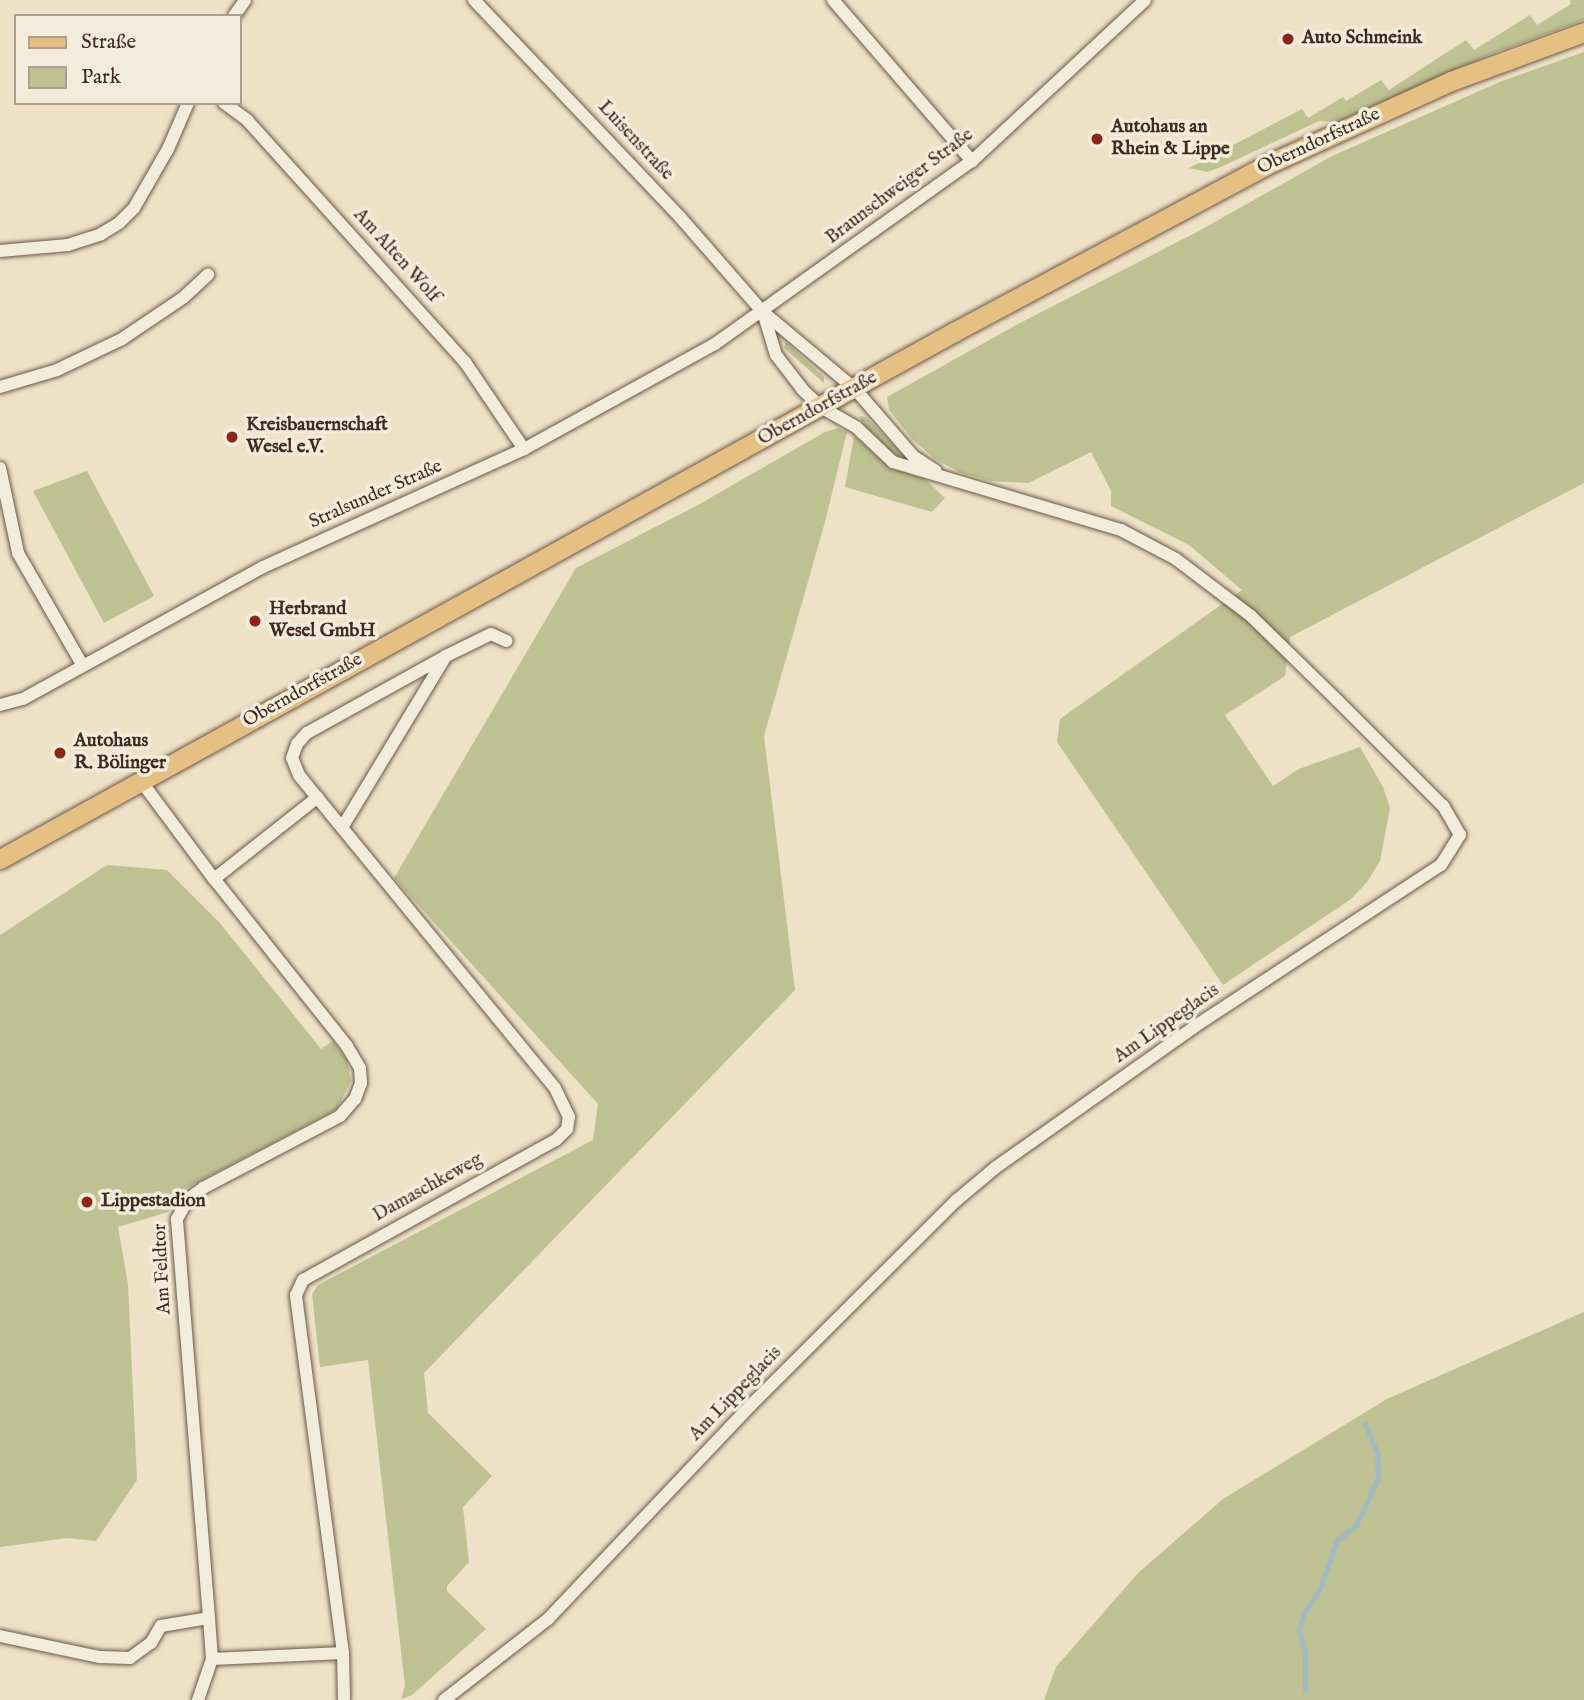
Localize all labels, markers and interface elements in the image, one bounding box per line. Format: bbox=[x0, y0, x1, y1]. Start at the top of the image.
legend bbox=[14, 14, 242, 105]
place label: Auto Schmeink bbox=[1302, 28, 1422, 50]
text: Straße bbox=[81, 29, 136, 56]
marker: Auto Schmeink bbox=[1280, 31, 1296, 47]
text: Park bbox=[81, 64, 121, 91]
street label: Luisenstraße bbox=[592, 96, 678, 186]
street label: Oberndorfstraße bbox=[1254, 104, 1384, 180]
place label: Autohaus an Rhein & Lippe bbox=[1111, 117, 1230, 161]
street label: Braunschweiger Straße bbox=[822, 124, 978, 250]
marker: Autohaus an Rhein & Lippe bbox=[1089, 131, 1105, 147]
street label: Am Alten Wolf bbox=[348, 204, 444, 308]
street label: Oberndorfstraße bbox=[754, 367, 882, 451]
place label: Kreisbauernschaft Wesel e.V. bbox=[246, 415, 388, 459]
marker: Kreisbauernschaft Wesel e.V. bbox=[224, 429, 240, 445]
street label: Stralsunder Straße bbox=[306, 455, 446, 535]
place label: Herbrand Wesel GmbH bbox=[269, 599, 376, 643]
marker: Herbrand Wesel GmbH bbox=[247, 613, 263, 629]
street label: Oberndorfstraße bbox=[239, 649, 367, 733]
place label: Autohaus R. Bölinger bbox=[74, 731, 166, 775]
marker: Autohaus R. Bölinger bbox=[52, 745, 68, 761]
street label: Am Lippeglacis bbox=[1110, 979, 1224, 1069]
street label: Damaschkeweg bbox=[369, 1149, 487, 1227]
place label: Lippestadion bbox=[101, 1191, 206, 1213]
marker: Lippestadion bbox=[79, 1194, 95, 1210]
street label: Am Feldtor bbox=[149, 1223, 177, 1315]
street label: Am Lippeglacis bbox=[685, 1342, 787, 1446]

